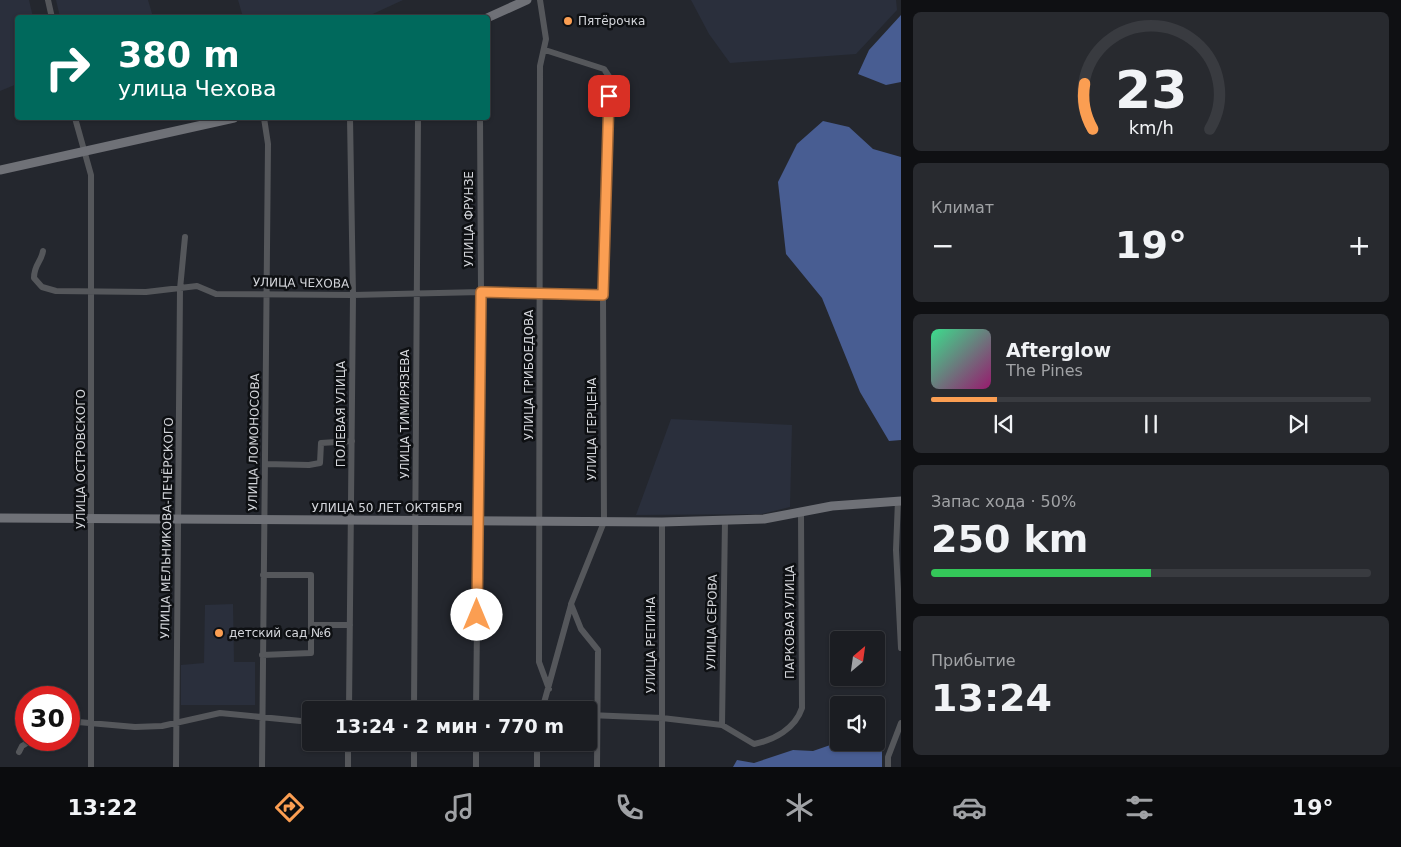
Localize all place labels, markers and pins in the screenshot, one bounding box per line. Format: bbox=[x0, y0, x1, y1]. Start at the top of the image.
place label: Пятёрочка bbox=[578, 14, 645, 28]
marker: Пятёрочка bbox=[562, 15, 574, 27]
pin bbox=[588, 75, 630, 117]
place label: детский сад №6 bbox=[229, 626, 331, 640]
marker: детский сад №6 bbox=[213, 627, 225, 639]

